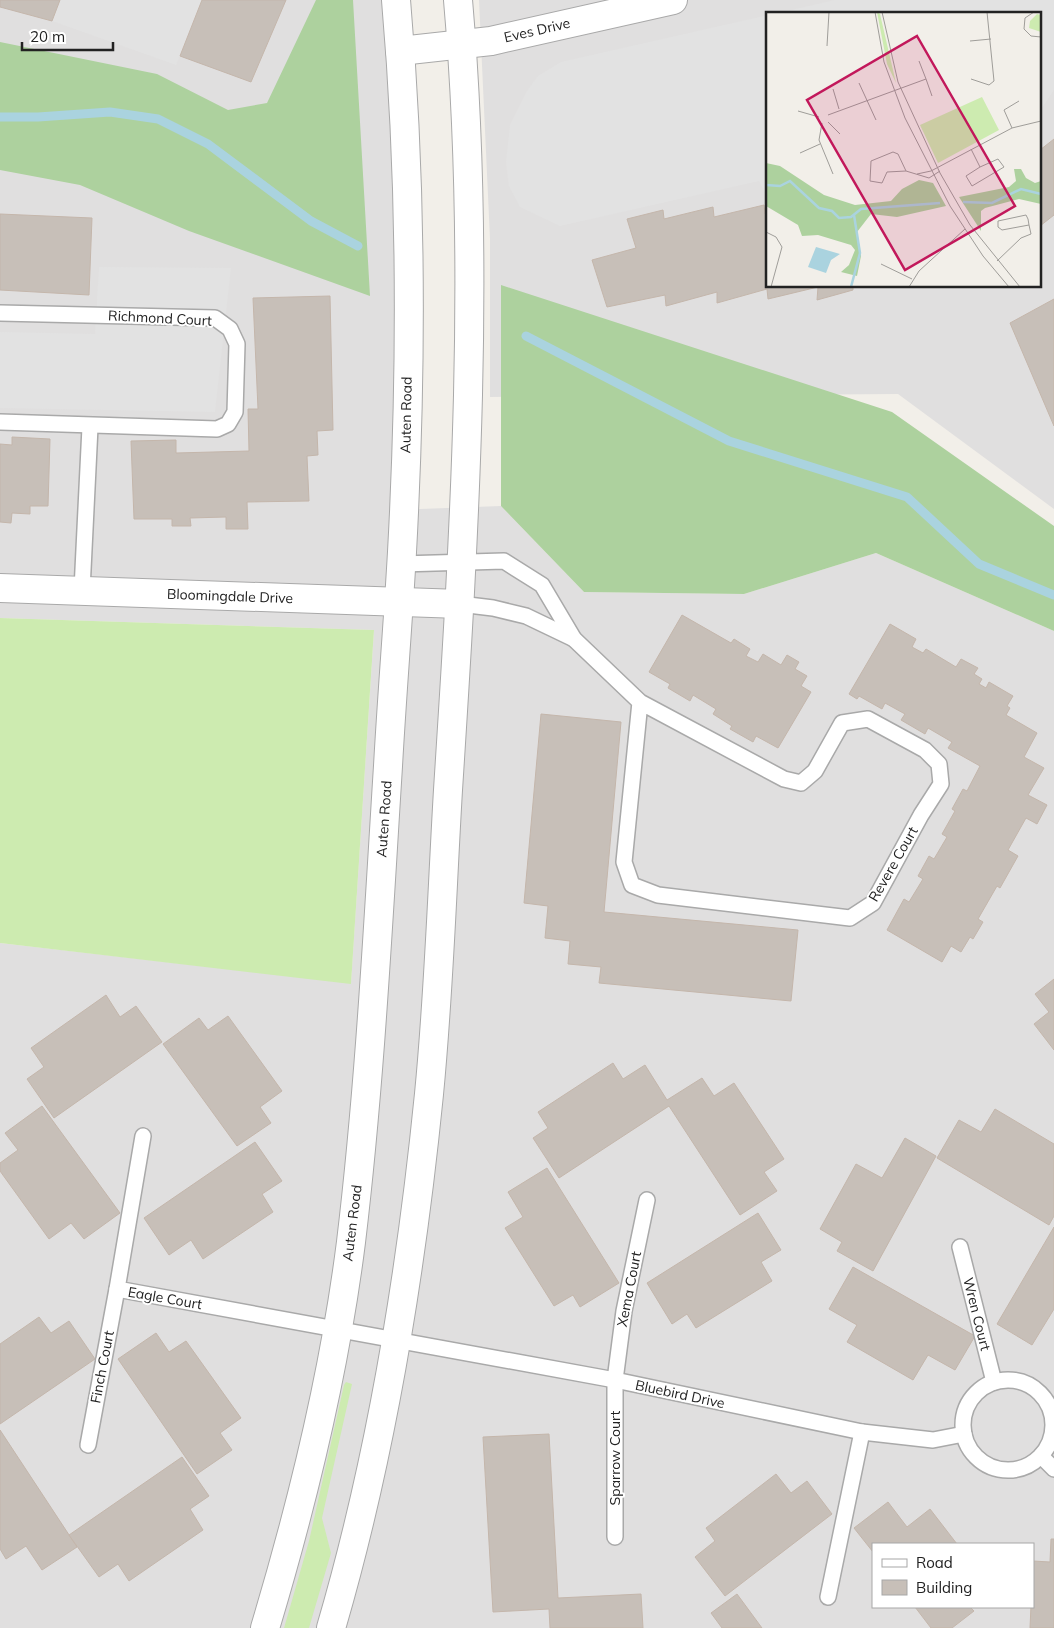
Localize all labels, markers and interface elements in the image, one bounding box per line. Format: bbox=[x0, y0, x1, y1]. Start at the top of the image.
inset map bbox=[766, 12, 1042, 288]
street label: Eves Drive bbox=[502, 14, 572, 46]
scale bar bbox=[22, 20, 114, 52]
text: 20 m bbox=[30, 27, 65, 46]
street label: Richmond Court bbox=[107, 306, 213, 330]
street label: Auten Road bbox=[396, 376, 416, 454]
street label: Bloomingdale Drive bbox=[167, 585, 293, 607]
street label: Auten Road bbox=[372, 780, 396, 858]
street label: Revere Court bbox=[864, 823, 922, 905]
street label: Auten Road bbox=[338, 1184, 366, 1262]
street label: Xema Court bbox=[613, 1250, 645, 1328]
street label: Wren Court bbox=[959, 1276, 995, 1353]
street label: Eagle Court bbox=[126, 1283, 204, 1313]
street label: Finch Court bbox=[86, 1329, 118, 1405]
street label: Bluebird Drive bbox=[634, 1376, 726, 1412]
street label: Sparrow Court bbox=[606, 1410, 624, 1505]
legend bbox=[872, 1543, 1034, 1608]
text: Road bbox=[916, 1553, 953, 1572]
text: Building bbox=[916, 1578, 972, 1597]

